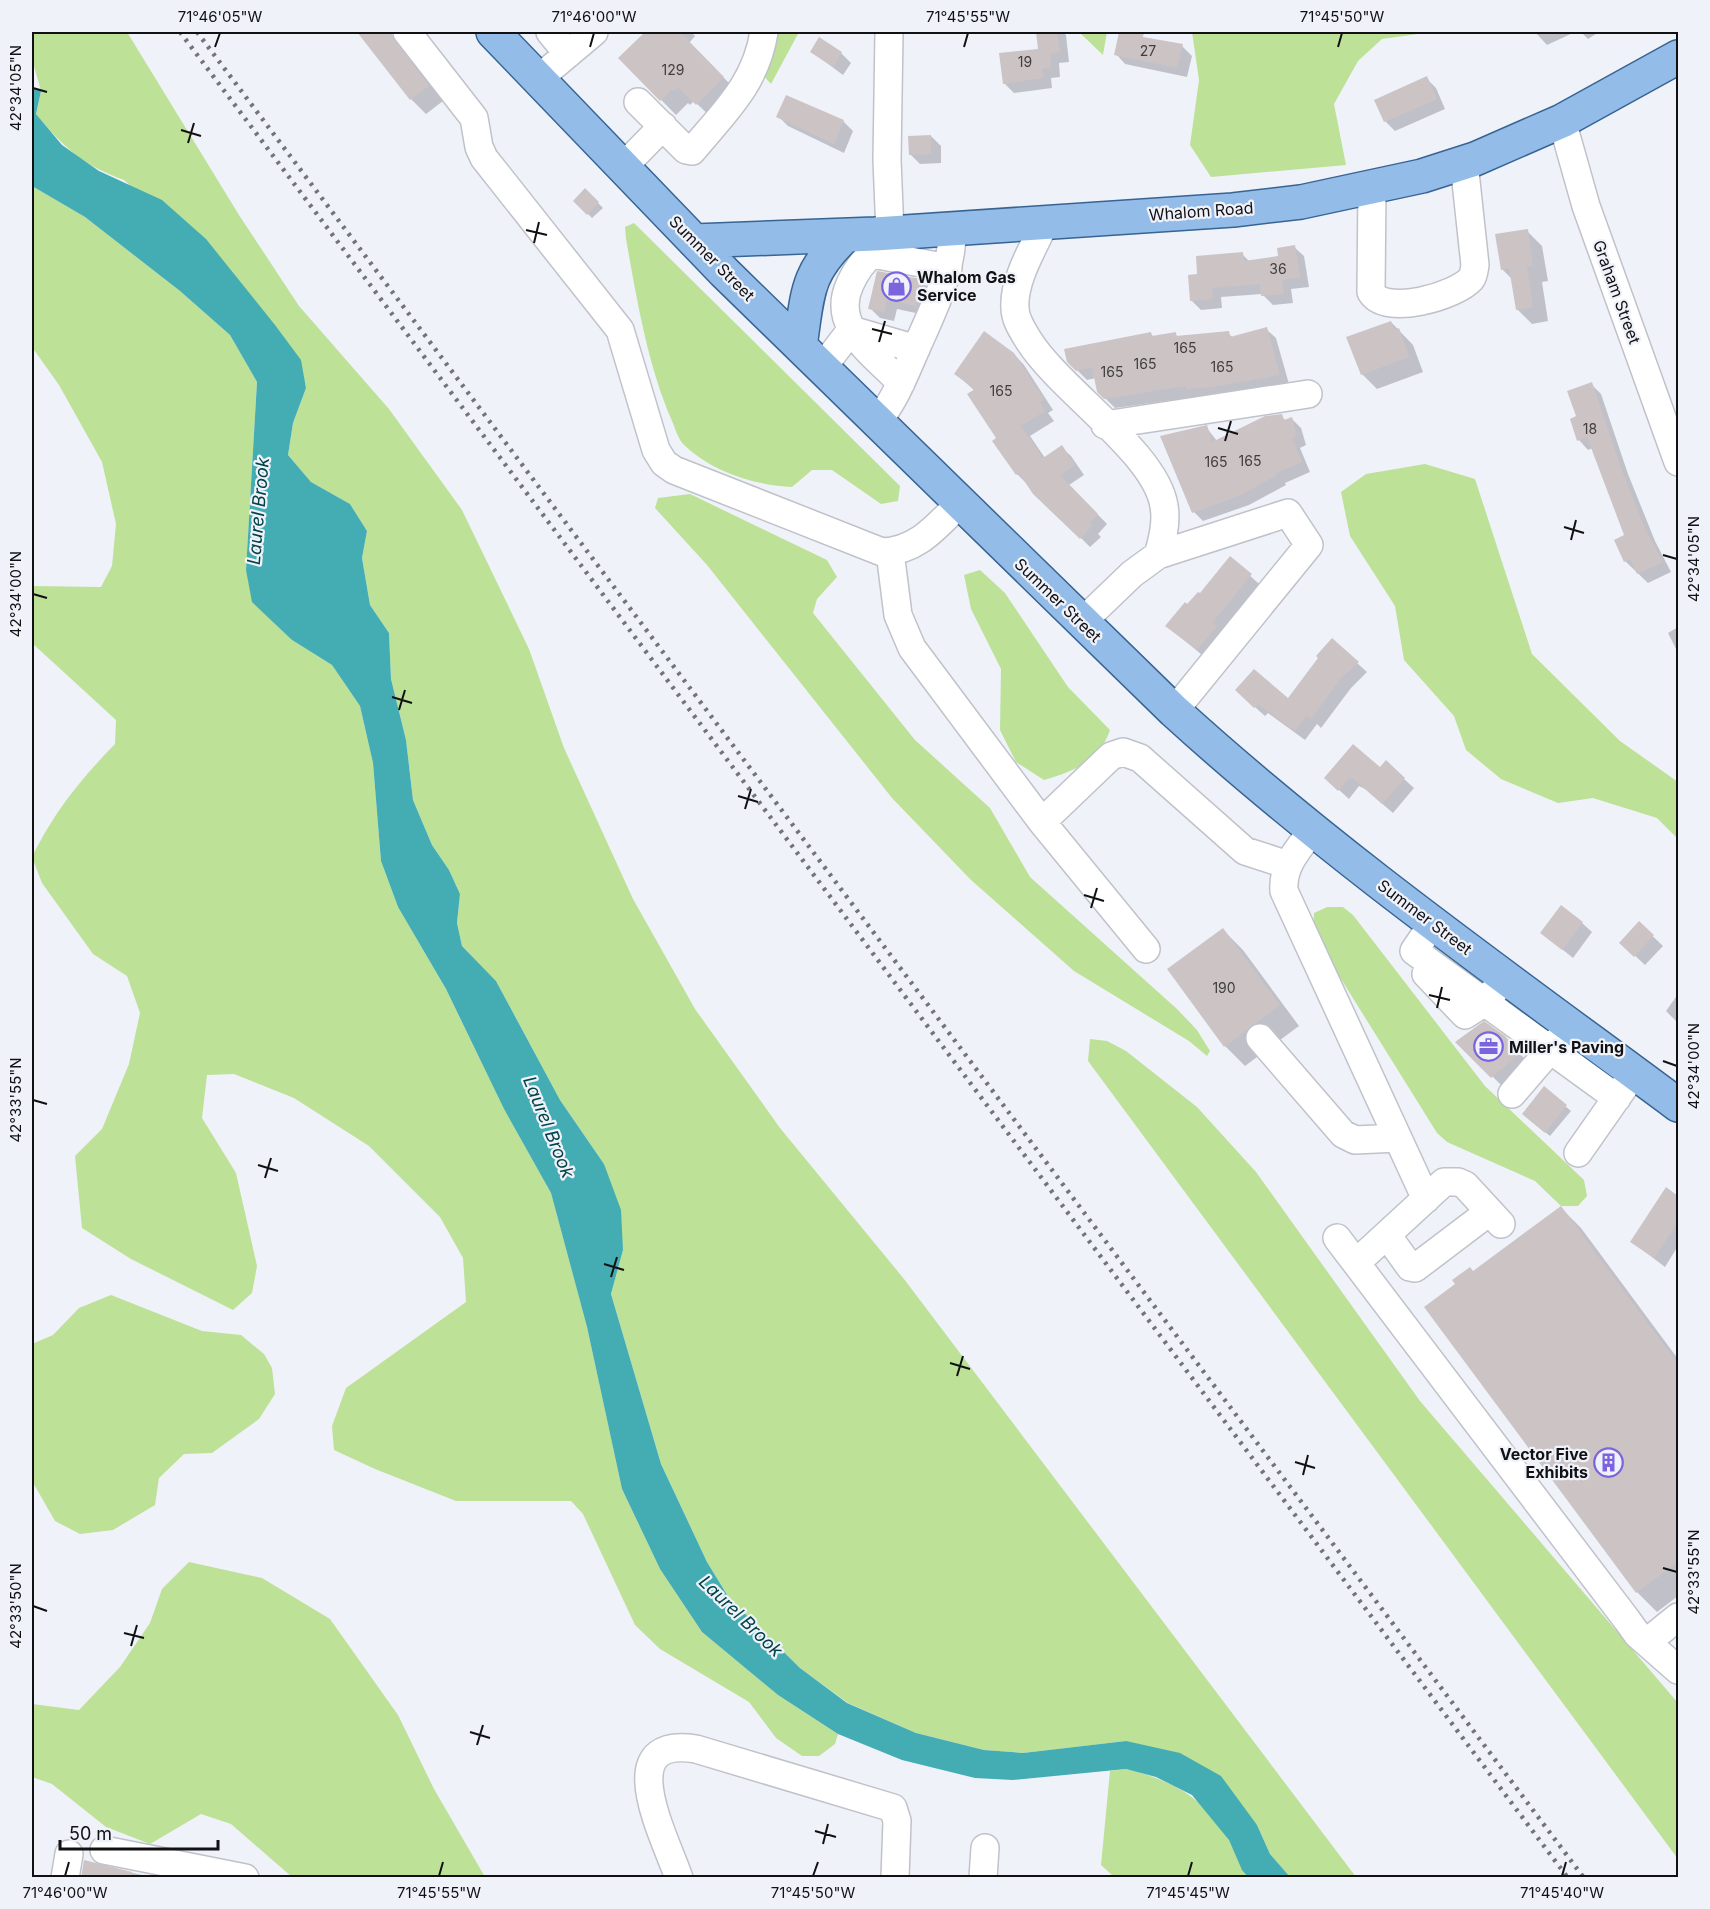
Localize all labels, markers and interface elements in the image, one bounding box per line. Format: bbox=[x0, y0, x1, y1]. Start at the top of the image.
text: 71°46'05"W bbox=[178, 7, 263, 26]
text: 71°46'00"W bbox=[552, 7, 637, 26]
text: 71°45'55"W bbox=[926, 7, 1010, 26]
text: 71°45'50"W bbox=[1300, 7, 1384, 26]
house number: 27 bbox=[1140, 42, 1156, 59]
text: 42°34'05"N bbox=[6, 45, 25, 131]
house number: 19 bbox=[1018, 53, 1032, 70]
house number: 129 bbox=[662, 61, 684, 78]
street label: Whalom Road bbox=[1148, 197, 1254, 225]
street label: Summer Street bbox=[665, 211, 759, 305]
street label: Graham Street bbox=[1589, 237, 1645, 347]
house number: 36 bbox=[1269, 260, 1287, 277]
place label: Whalom Gas Service bbox=[917, 267, 1016, 305]
shop icon: Whalom Gas Service bbox=[880, 270, 912, 302]
house number: 165 bbox=[1174, 339, 1196, 356]
house number: 165 bbox=[1134, 355, 1156, 372]
house number: 165 bbox=[1211, 358, 1233, 375]
house number: 165 bbox=[1101, 363, 1123, 380]
house number: 165 bbox=[990, 382, 1012, 399]
house number: 18 bbox=[1583, 420, 1597, 437]
house number: 165 bbox=[1239, 452, 1261, 469]
house number: 165 bbox=[1205, 453, 1227, 470]
water label: Laurel Brook bbox=[243, 455, 273, 566]
text: 42°34'05"N bbox=[1684, 516, 1703, 602]
text: 42°34'00"N bbox=[6, 551, 25, 637]
street label: Summer Street bbox=[1010, 554, 1106, 646]
street label: Summer Street bbox=[1374, 875, 1476, 959]
house number: 190 bbox=[1212, 979, 1236, 996]
text: 42°34'00"N bbox=[1684, 1023, 1703, 1109]
office icon: Miller's Paving bbox=[1472, 1031, 1504, 1063]
place label: Miller's Paving bbox=[1509, 1037, 1624, 1057]
text: 42°33'55"N bbox=[6, 1057, 25, 1143]
water label: Laurel Brook bbox=[519, 1073, 579, 1182]
place label: Vector Five Exhibits bbox=[1500, 1444, 1588, 1482]
building icon: Vector Five Exhibits bbox=[1593, 1447, 1625, 1479]
text: 42°33'55"N bbox=[1684, 1529, 1703, 1615]
text: 42°33'50"N bbox=[6, 1563, 25, 1649]
water label: Laurel Brook bbox=[695, 1571, 788, 1662]
scale bar bbox=[60, 1813, 218, 1851]
text: 50 m bbox=[69, 1823, 112, 1844]
text: 71°46'00"W bbox=[23, 1883, 108, 1902]
text: 71°45'55"W bbox=[397, 1883, 481, 1902]
text: 71°45'50"W bbox=[771, 1883, 855, 1902]
text: 71°45'45"W bbox=[1146, 1883, 1230, 1902]
text: 71°45'40"W bbox=[1520, 1883, 1604, 1902]

